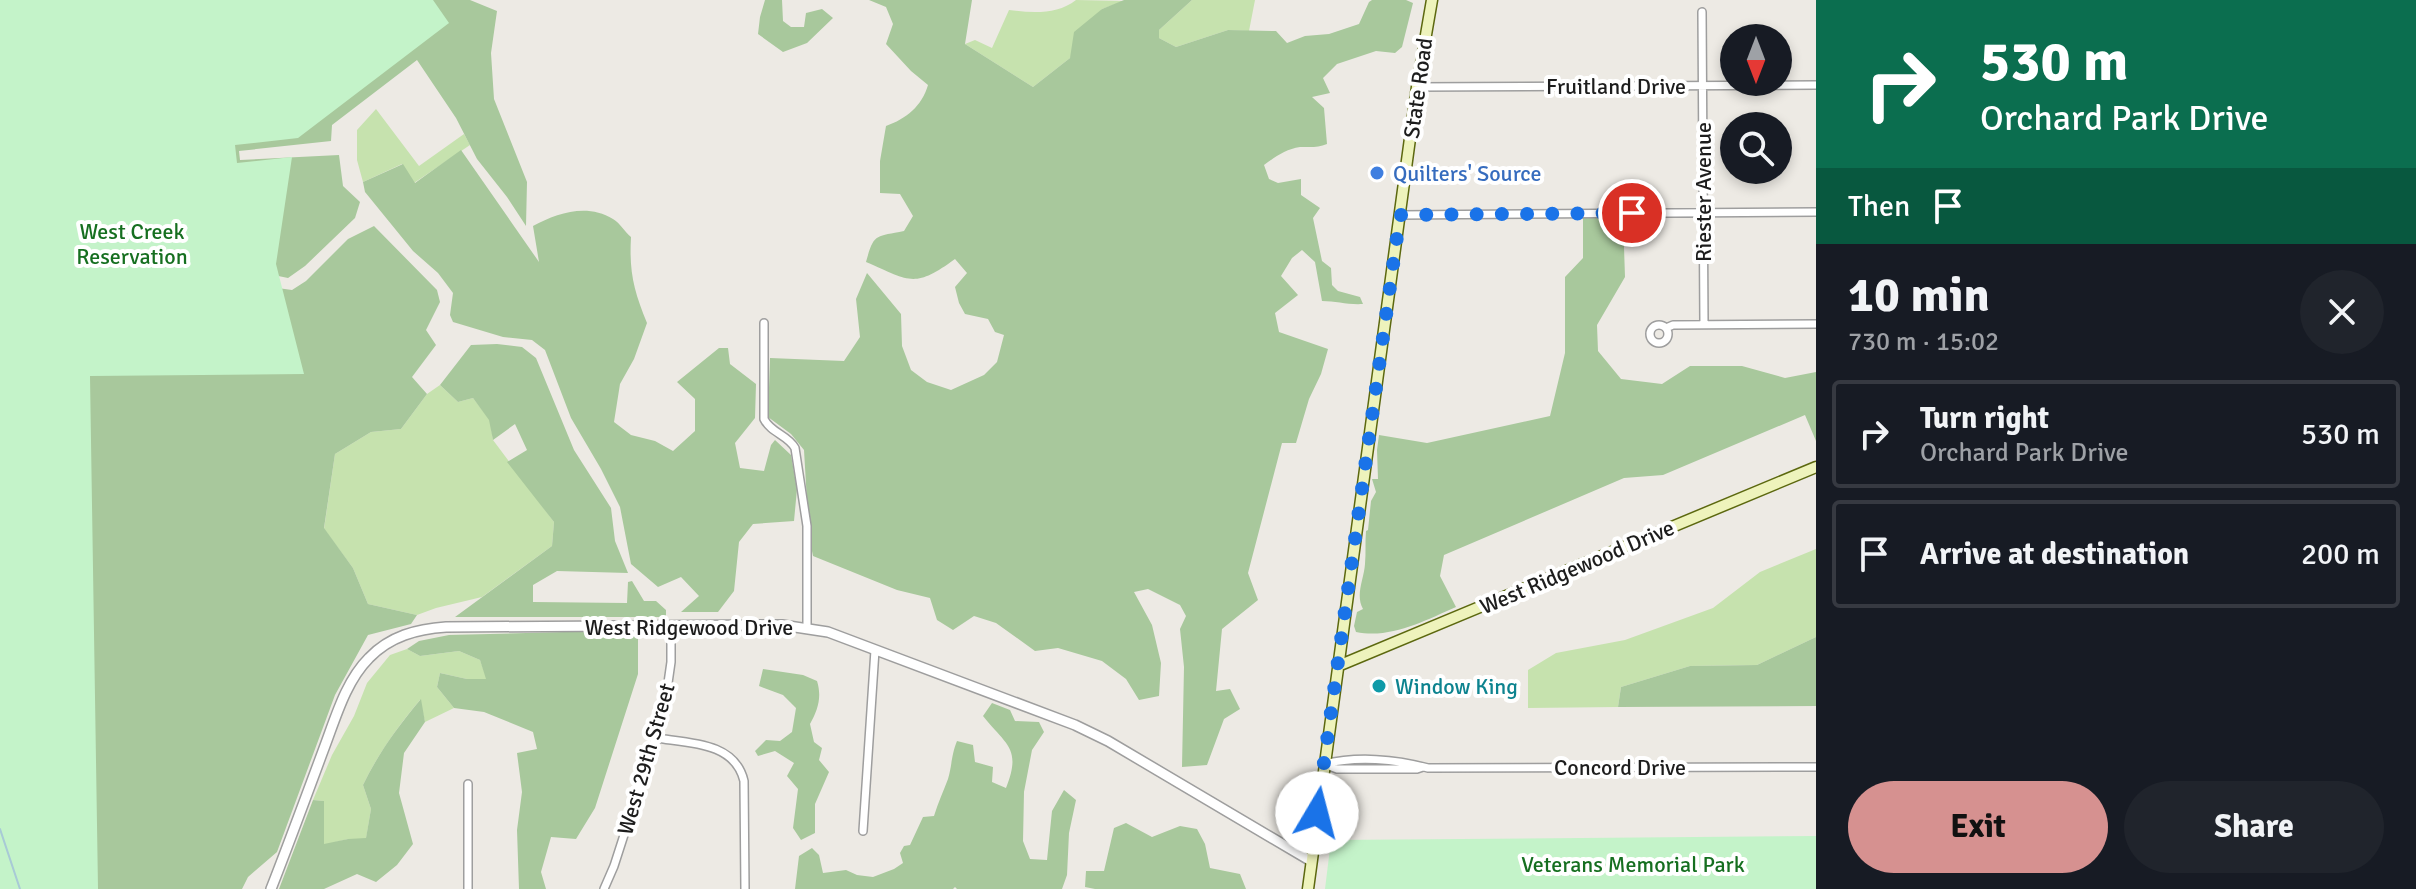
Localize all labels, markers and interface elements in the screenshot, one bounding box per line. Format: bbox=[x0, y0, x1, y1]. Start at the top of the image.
north arrow bbox=[1720, 24, 1792, 96]
map controls bbox=[1720, 24, 1792, 184]
text: 530 m bbox=[1980, 27, 2128, 96]
icon: right bbox=[1848, 32, 1952, 136]
street label: State Road bbox=[1398, 36, 1438, 140]
street label: Fruitland Drive bbox=[1546, 73, 1686, 100]
text: Orchard Park Drive bbox=[1980, 96, 2269, 141]
button: search bbox=[1720, 112, 1792, 184]
street label: Riester Avenue bbox=[1690, 122, 1717, 262]
place label: Quilters' Source bbox=[1393, 160, 1542, 187]
marker: Quilters' Source bbox=[1368, 164, 1386, 182]
pin bbox=[1598, 179, 1666, 247]
icon: arrive bbox=[1926, 184, 1970, 228]
text: Then bbox=[1848, 188, 1910, 225]
icon: arrive bbox=[1610, 191, 1654, 235]
park label: West Creek Reservation bbox=[76, 218, 188, 270]
text: 10 min bbox=[1848, 266, 1990, 325]
button: close bbox=[2300, 270, 2384, 354]
text: 730 m · 15:02 bbox=[1848, 326, 1999, 358]
text: Turn right bbox=[1920, 400, 2049, 437]
icon: right bbox=[1852, 412, 1896, 456]
text: 530 m bbox=[2301, 416, 2380, 453]
text: Orchard Park Drive bbox=[1920, 437, 2128, 469]
street label: West Ridgewood Drive bbox=[1476, 514, 1678, 620]
icon: arrive bbox=[1852, 532, 1896, 576]
text: Arrive at destination bbox=[1920, 536, 2189, 573]
text: 200 m bbox=[2301, 536, 2380, 573]
street label: West Ridgewood Drive bbox=[585, 614, 793, 641]
place label: Window King bbox=[1395, 673, 1518, 700]
marker: Window King bbox=[1370, 677, 1388, 695]
street label: West 29th Street bbox=[611, 680, 681, 838]
street label: Concord Drive bbox=[1554, 754, 1686, 781]
position arrow bbox=[1275, 771, 1359, 855]
button: Exit bbox=[1848, 781, 2108, 873]
button: Share bbox=[2124, 781, 2384, 873]
park label: Veterans Memorial Park bbox=[1521, 851, 1745, 878]

